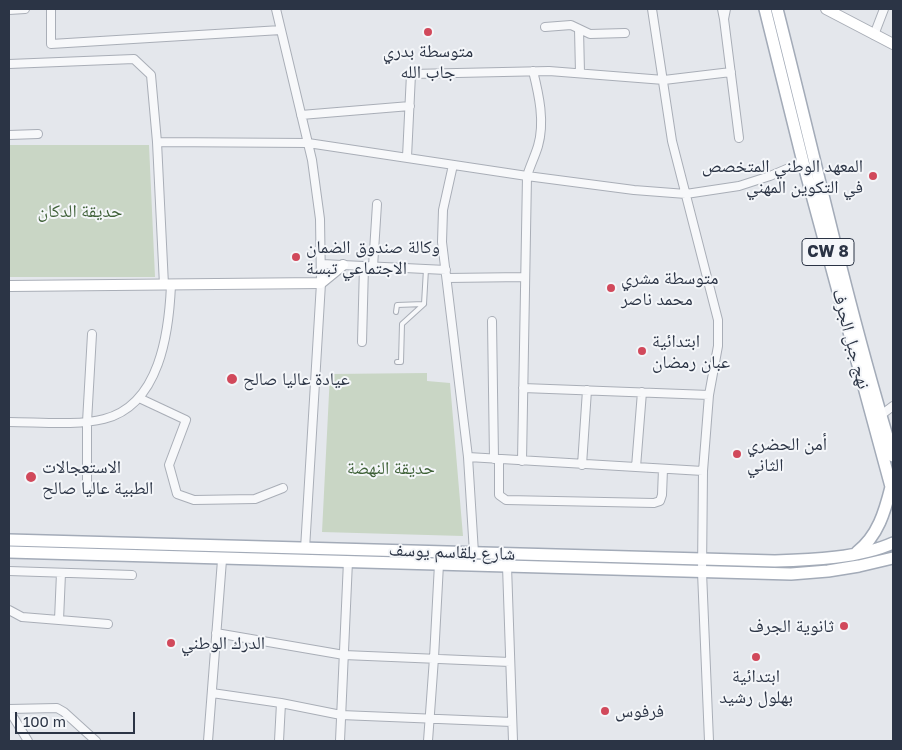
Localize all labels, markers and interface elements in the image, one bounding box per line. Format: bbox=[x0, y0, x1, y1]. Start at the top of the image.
marker: متوسطة بدري جاب الله bbox=[422, 26, 434, 38]
place label: متوسطة بدري جاب الله bbox=[383, 40, 473, 82]
place label: المعهد الوطني المتخصص في التكوين المهني bbox=[702, 155, 863, 198]
marker: المعهد الوطني المتخصص في التكوين المهني bbox=[867, 170, 879, 182]
park label: حديقة الدكان bbox=[38, 200, 122, 222]
place label: وكالة صندوق الضمان الاجتماعي تبسة bbox=[306, 236, 440, 278]
road number: CW 8 bbox=[802, 238, 854, 266]
marker: وكالة صندوق الضمان الاجتماعي تبسة bbox=[290, 251, 302, 263]
place label: متوسطة مشري محمد ناصر bbox=[621, 267, 718, 310]
marker: متوسطة مشري محمد ناصر bbox=[605, 282, 617, 294]
street label: نهج جبل الجرف bbox=[827, 287, 875, 391]
place label: ابتدائية عبان رمضان bbox=[652, 330, 730, 372]
marker: ابتدائية عبان رمضان bbox=[636, 345, 648, 357]
place label: عيادة عاليا صالح bbox=[243, 368, 350, 390]
marker: عيادة عاليا صالح bbox=[225, 372, 239, 386]
place label: أمن الحضري الثاني bbox=[747, 433, 827, 476]
marker: أمن الحضري الثاني bbox=[731, 448, 743, 460]
place label: الاستعجالات الطبية عاليا صالح bbox=[42, 456, 153, 498]
park label: حديقة النهضة bbox=[347, 457, 435, 479]
marker: الاستعجالات الطبية عاليا صالح bbox=[24, 470, 38, 484]
street label: شارع بلقاسم يوسف bbox=[388, 539, 516, 565]
place label: ثانوية الجرف bbox=[748, 615, 834, 637]
marker: ثانوية الجرف bbox=[838, 620, 850, 632]
place label: الدرك الوطني bbox=[181, 632, 265, 654]
marker: الدرك الوطني bbox=[165, 637, 177, 649]
marker: ابتدائية بهلول رشيد bbox=[750, 651, 762, 663]
place label: ابتدائية بهلول رشيد bbox=[719, 665, 793, 708]
place label: فرفوس bbox=[615, 700, 664, 722]
scale bar bbox=[18, 702, 138, 734]
marker: فرفوس bbox=[599, 705, 611, 717]
text: 100 m bbox=[23, 712, 66, 730]

